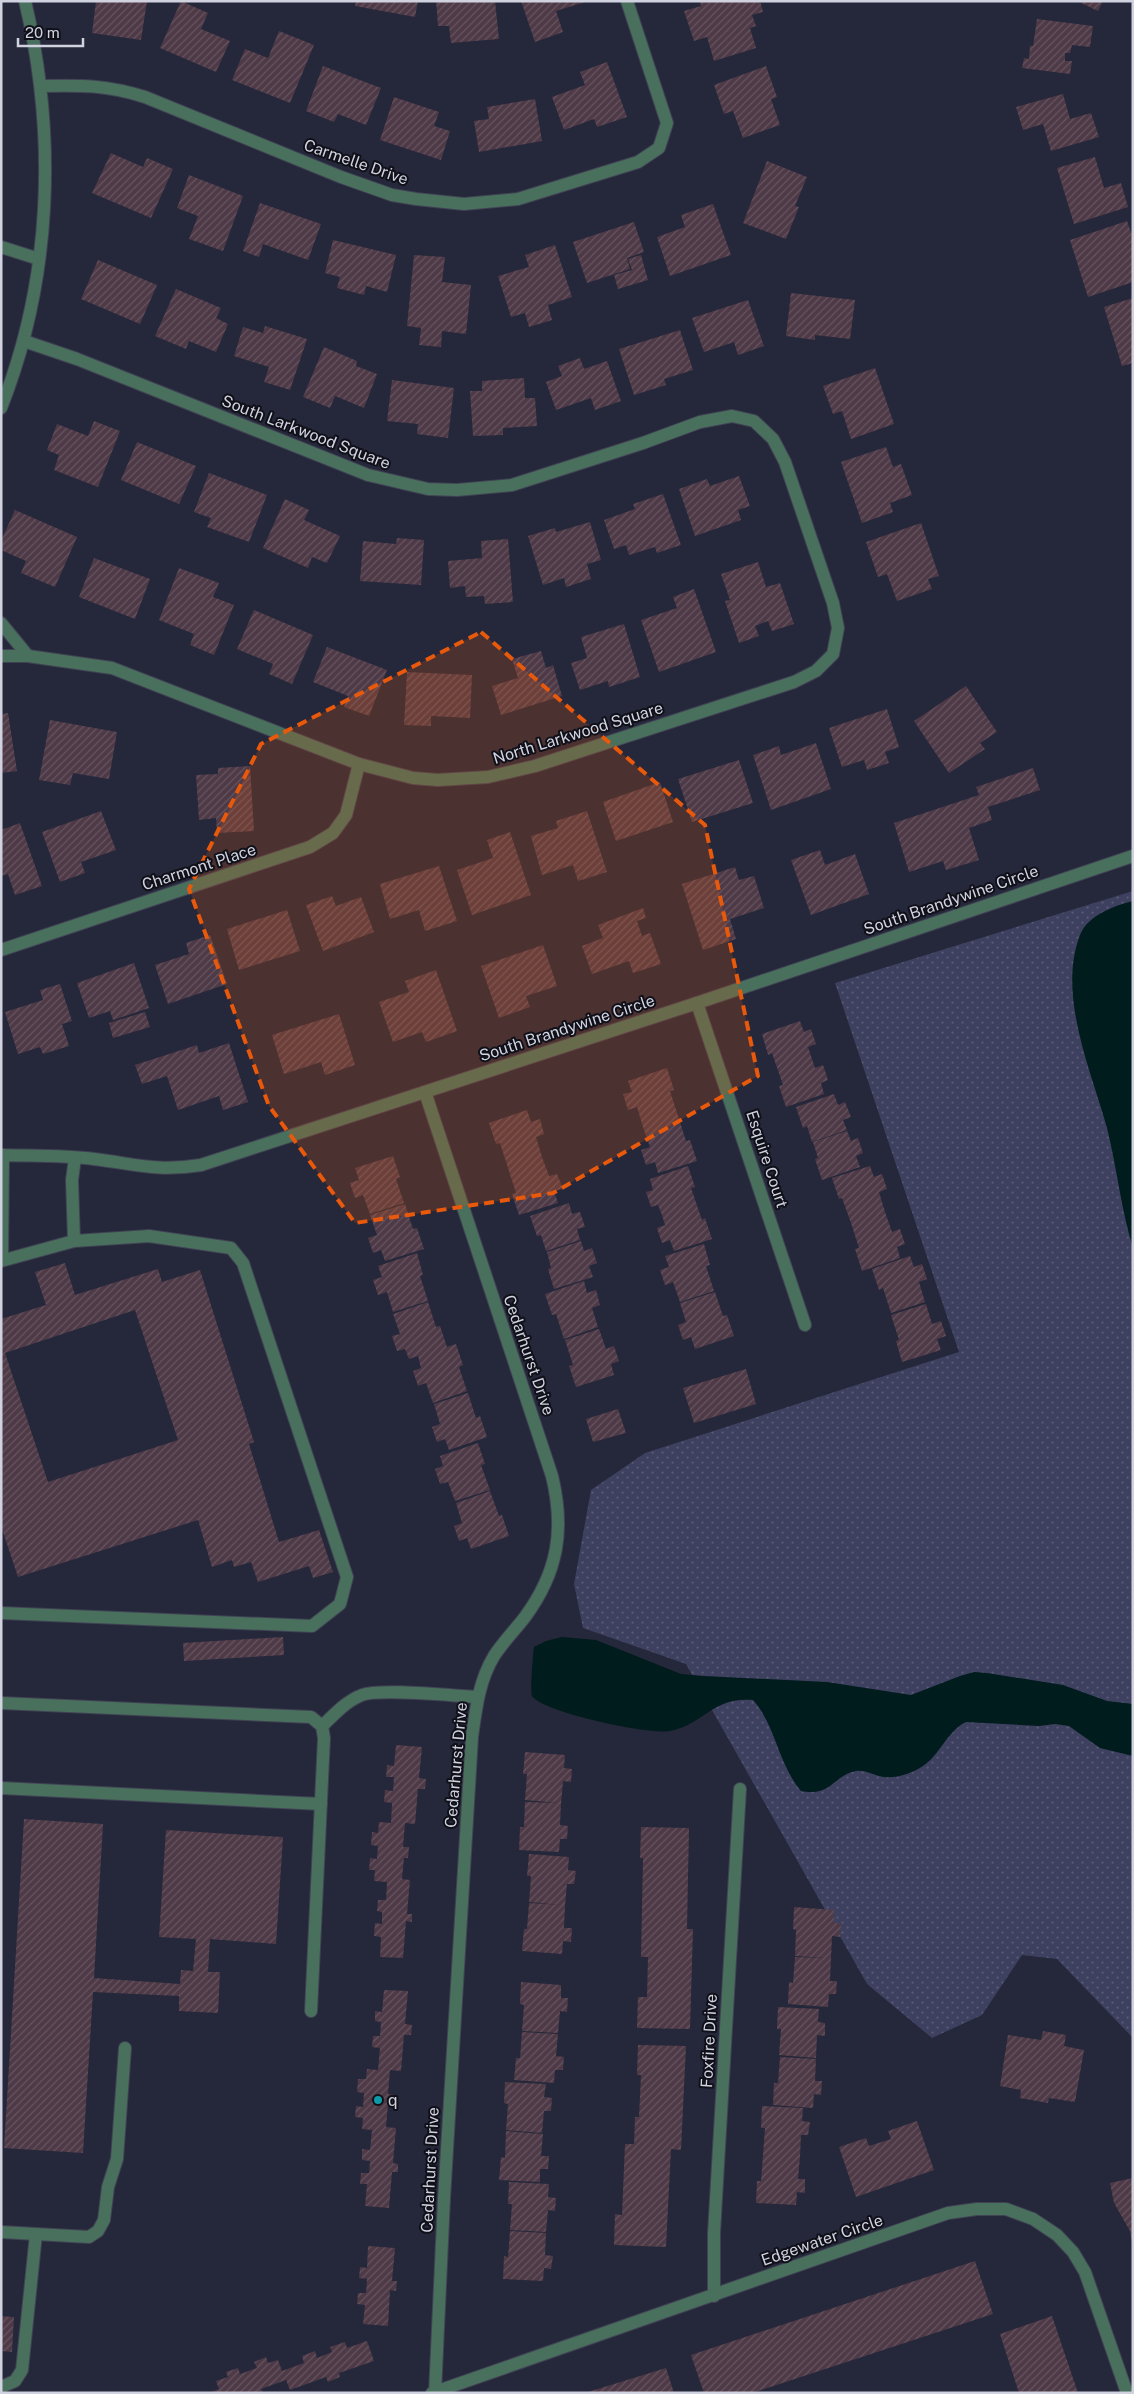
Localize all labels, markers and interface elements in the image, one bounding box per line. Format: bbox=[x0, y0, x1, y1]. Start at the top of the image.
scale bar bbox=[18, 15, 82, 47]
text: 20 m bbox=[25, 24, 60, 41]
street label: Carmelle Drive bbox=[301, 135, 411, 189]
street label: South Larkwood Square bbox=[219, 391, 393, 473]
street label: North Larkwood Square bbox=[491, 698, 665, 768]
street label: Charmont Place bbox=[140, 840, 258, 894]
street label: South Brandywine Circle bbox=[861, 861, 1041, 939]
street label: South Brandywine Circle bbox=[477, 991, 657, 1065]
street label: Esquire Court bbox=[742, 1108, 792, 1210]
street label: Cedarhurst Drive bbox=[500, 1292, 558, 1418]
street label: Cedarhurst Drive bbox=[441, 1701, 471, 1829]
street label: Foxfire Drive bbox=[697, 1994, 721, 2088]
place label: q bbox=[388, 2091, 398, 2110]
marker: q bbox=[372, 2094, 384, 2106]
street label: Cedarhurst Drive bbox=[417, 2107, 443, 2233]
street label: Edgewater Circle bbox=[759, 2210, 885, 2270]

